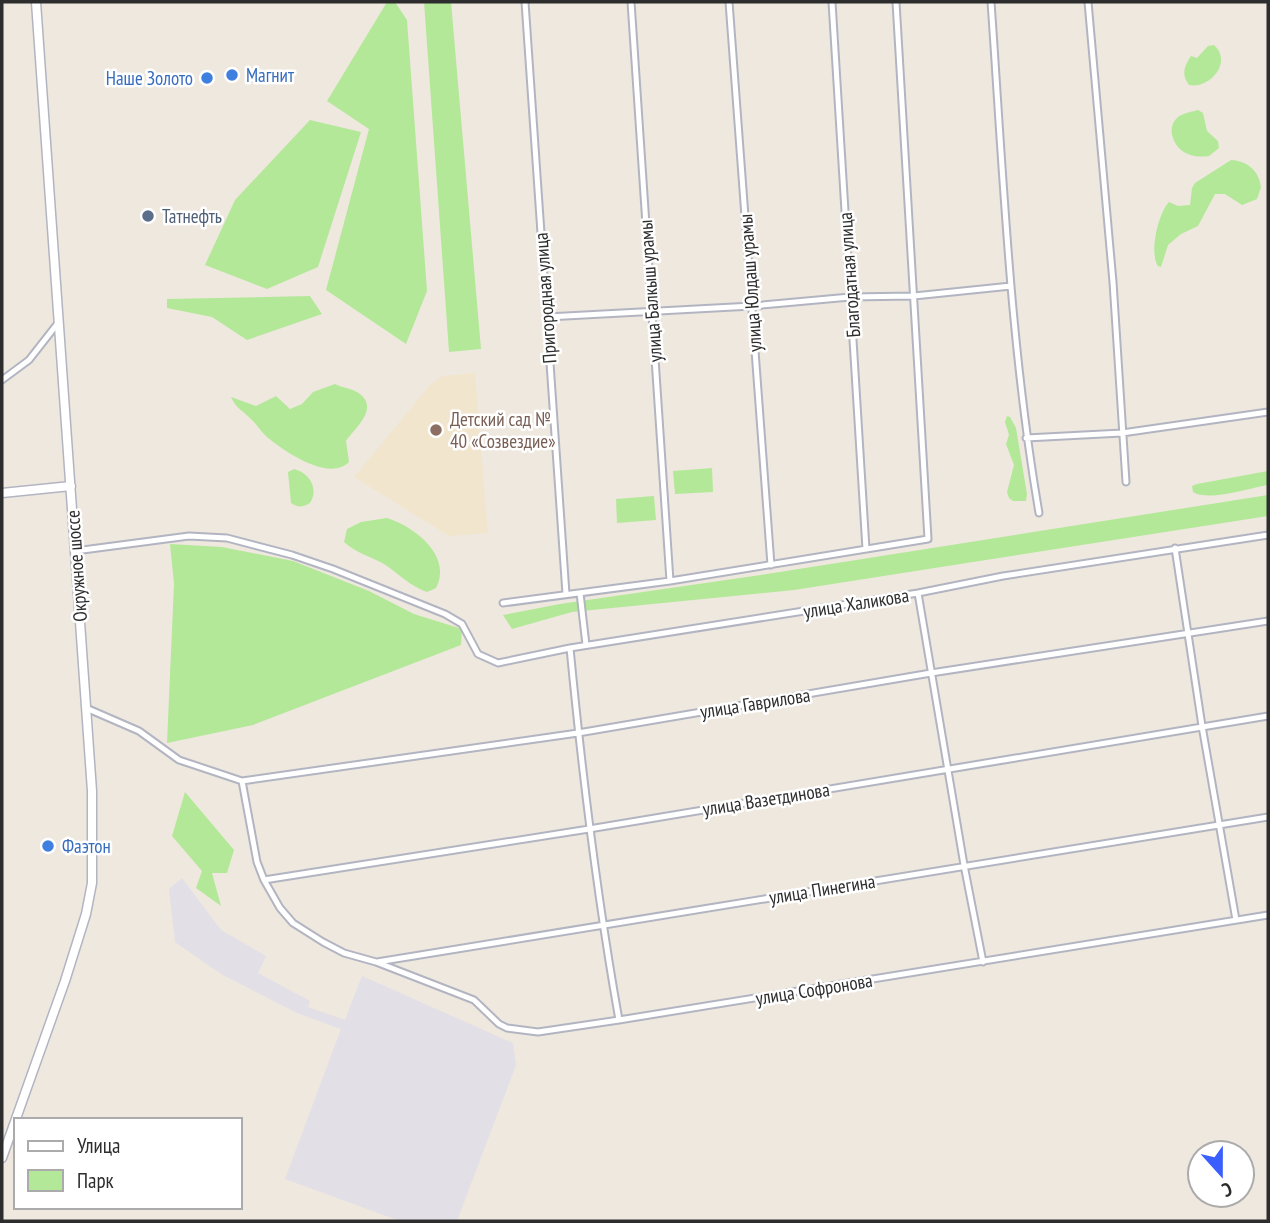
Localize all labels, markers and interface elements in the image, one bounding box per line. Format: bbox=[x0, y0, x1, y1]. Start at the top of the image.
place label: Магнит bbox=[246, 63, 295, 87]
place label: Наше Золото bbox=[106, 66, 193, 90]
marker: Магнит bbox=[224, 67, 240, 83]
marker: Наше Золото bbox=[199, 70, 215, 86]
place label: Татнефть bbox=[162, 204, 222, 228]
marker: Татнефть bbox=[140, 208, 156, 224]
street label: Благодатная улица bbox=[833, 212, 865, 338]
street label: улица Юлдаш урамы bbox=[733, 213, 767, 353]
street label: улица Балкыш урамы bbox=[633, 219, 667, 363]
street label: Пригородная улица bbox=[528, 232, 562, 364]
place label: Детский сад № 40 «Созвездие» bbox=[450, 407, 556, 453]
marker: Детский сад № 40 «Созвездие» bbox=[428, 422, 444, 438]
street label: Окружное шоссе bbox=[60, 509, 92, 623]
street label: улица Халикова bbox=[802, 583, 910, 623]
street label: улица Гаврилова bbox=[698, 682, 812, 724]
street label: улица Вазетдинова bbox=[701, 777, 831, 821]
place label: Фаэтон bbox=[62, 834, 111, 858]
marker: Фаэтон bbox=[40, 838, 56, 854]
street label: улица Пинегина bbox=[767, 869, 877, 909]
street label: улица Софронова bbox=[754, 968, 874, 1010]
legend bbox=[14, 1118, 242, 1209]
text: Улица bbox=[77, 1132, 120, 1159]
north arrow bbox=[1186, 1139, 1256, 1209]
text: Парк bbox=[77, 1167, 114, 1194]
text: С bbox=[1218, 1177, 1235, 1203]

